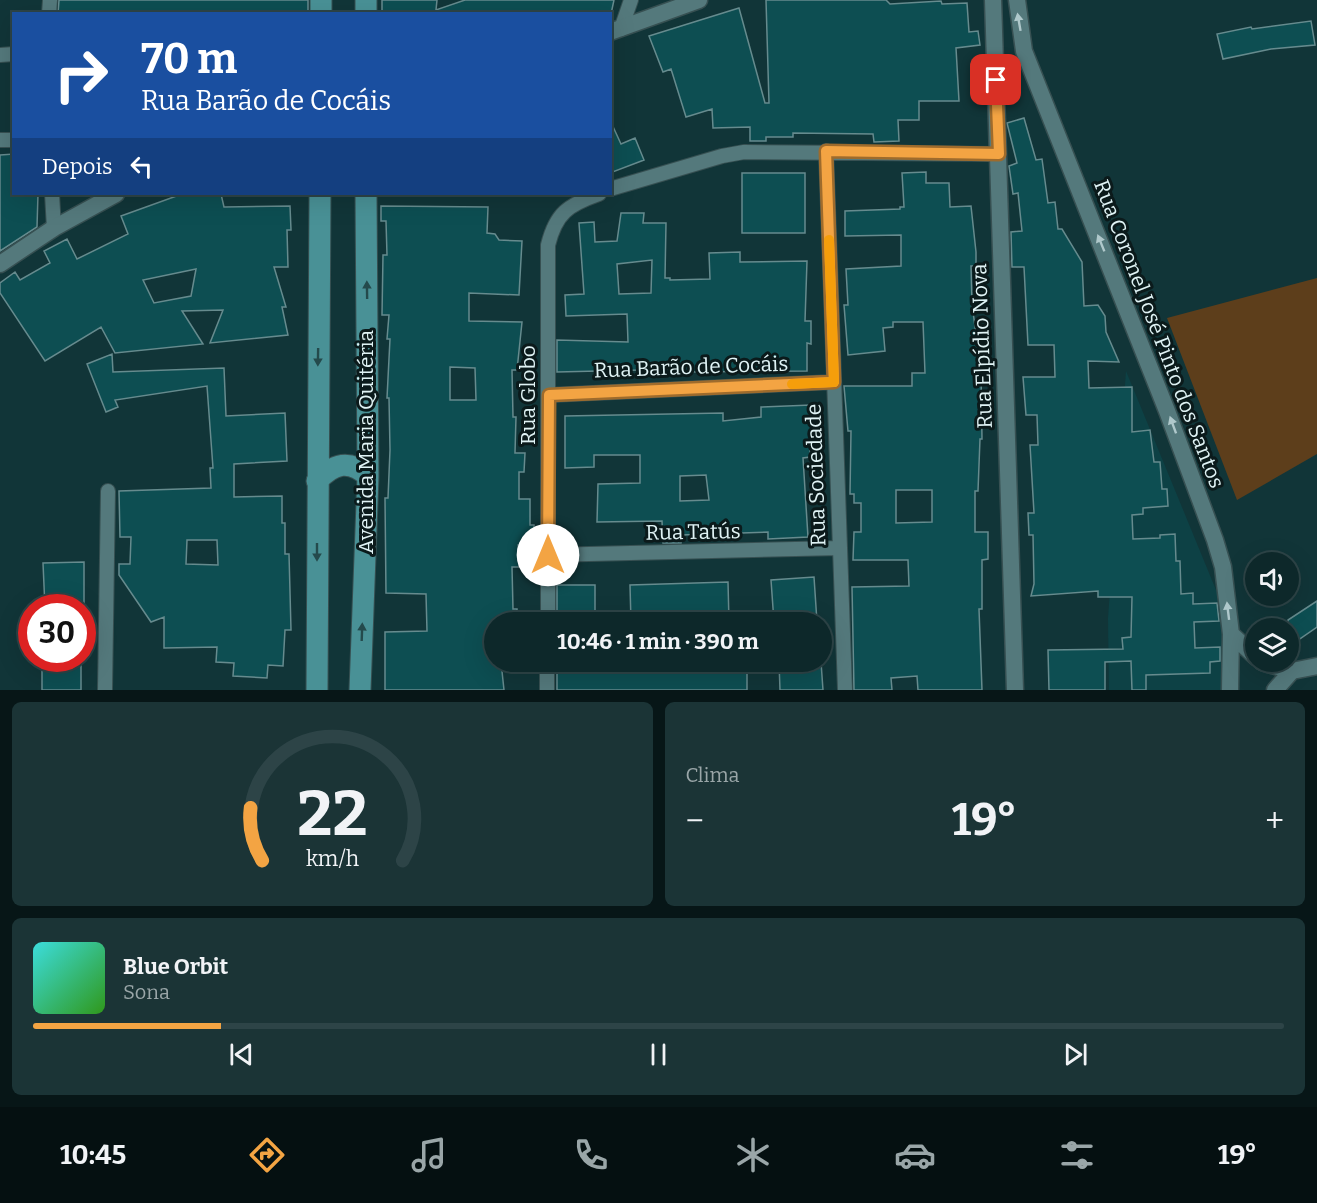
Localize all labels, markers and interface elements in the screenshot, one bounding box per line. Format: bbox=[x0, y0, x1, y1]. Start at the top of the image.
one-way arrow bbox=[1014, 12, 1023, 31]
text: 70 m bbox=[141, 34, 237, 84]
icon: right bbox=[42, 36, 120, 114]
pin bbox=[970, 54, 1021, 105]
icon: arrive bbox=[979, 63, 1012, 96]
text: Rua Barão de Cocáis bbox=[141, 85, 391, 117]
icon: left bbox=[125, 150, 158, 183]
text: Depois bbox=[42, 153, 113, 180]
street label: Rua Coronel José Pinto dos Santos bbox=[1088, 176, 1230, 492]
one-way arrow bbox=[1095, 234, 1105, 252]
street label: Rua Elpídio Nova bbox=[966, 263, 998, 429]
one-way arrow bbox=[362, 280, 372, 299]
street label: Avenida Maria Quitéria bbox=[353, 329, 379, 554]
street label: Rua Globo bbox=[515, 345, 541, 445]
one-way arrow bbox=[313, 347, 323, 366]
street label: Rua Barão de Cocáis bbox=[593, 351, 789, 383]
street label: Rua Sociedade bbox=[801, 403, 831, 547]
one-way arrow bbox=[1167, 416, 1177, 434]
street label: Rua Tatús bbox=[645, 518, 741, 546]
position arrow bbox=[516, 523, 580, 587]
one-way arrow bbox=[312, 542, 322, 561]
map controls bbox=[1245, 552, 1299, 672]
button: sound bbox=[1245, 552, 1299, 606]
speed limit sign: 30 bbox=[18, 594, 96, 672]
one-way arrow bbox=[1224, 601, 1233, 620]
button: layers bbox=[1245, 618, 1299, 672]
one-way arrow bbox=[358, 622, 367, 641]
text: 10:46 · 1 min · 390 m bbox=[557, 628, 759, 655]
text: Clima bbox=[686, 763, 740, 787]
text: 22 bbox=[297, 777, 367, 852]
text: 19° bbox=[952, 793, 1017, 847]
text: − bbox=[686, 801, 704, 841]
text: + bbox=[1265, 801, 1284, 841]
text: km/h bbox=[306, 846, 359, 872]
text: Blue Orbit bbox=[123, 953, 228, 980]
text: Sona bbox=[123, 980, 170, 1004]
icon: previous bbox=[225, 1038, 258, 1071]
icon: pause bbox=[642, 1038, 675, 1071]
icon: next bbox=[1059, 1038, 1092, 1071]
icon: directions bbox=[246, 1134, 288, 1176]
icon: music bbox=[408, 1134, 450, 1176]
icon: phone bbox=[570, 1134, 612, 1176]
icon: climate bbox=[732, 1134, 774, 1176]
icon: car bbox=[894, 1134, 936, 1176]
icon: filters bbox=[1056, 1134, 1098, 1176]
text: 10:45 bbox=[60, 1139, 126, 1171]
text: 19° bbox=[1218, 1139, 1257, 1171]

